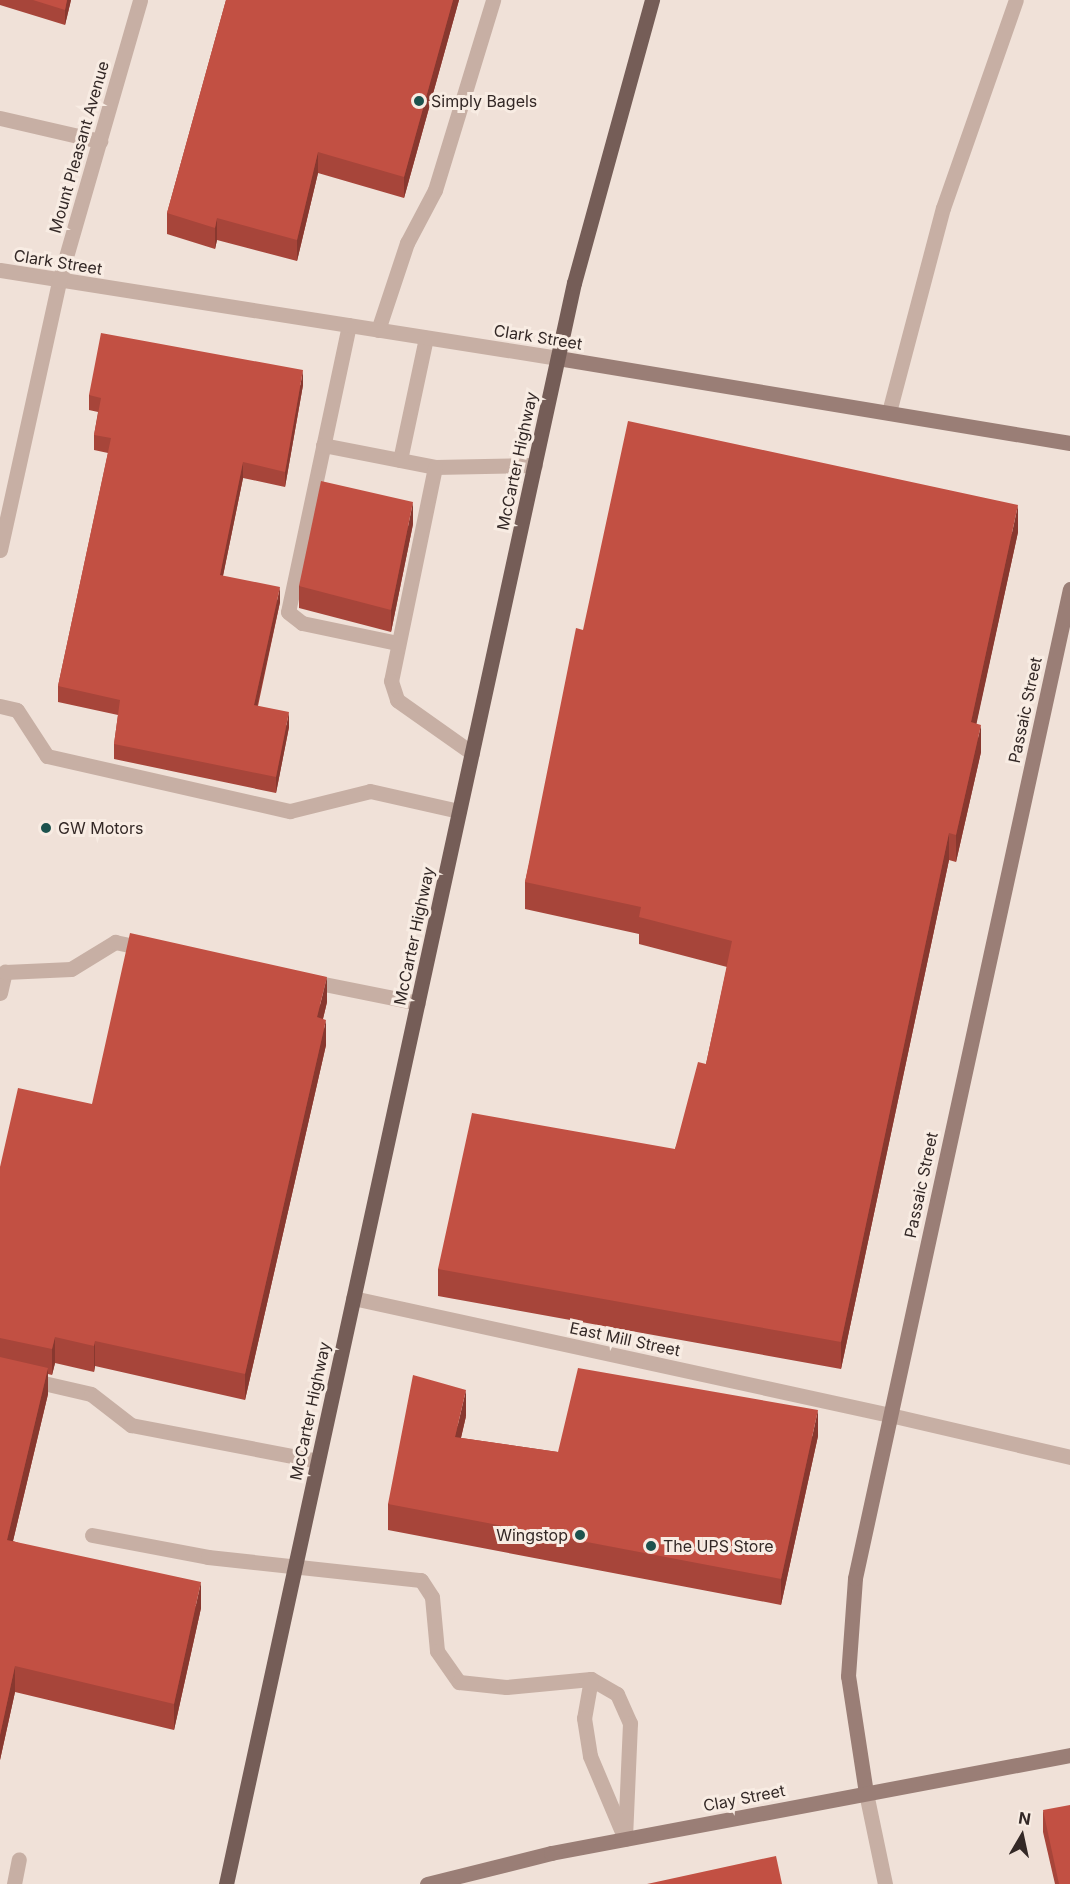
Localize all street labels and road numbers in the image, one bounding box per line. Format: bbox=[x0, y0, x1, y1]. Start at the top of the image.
street label: Mount Pleasant Avenue bbox=[45, 59, 113, 235]
street label: Clark Street bbox=[12, 246, 104, 278]
street label: Clark Street bbox=[492, 321, 584, 353]
street label: McCarter Highway bbox=[493, 390, 541, 532]
street label: Passaic Street bbox=[1004, 655, 1046, 765]
street label: McCarter Highway bbox=[390, 865, 438, 1007]
street label: Passaic Street bbox=[900, 1130, 942, 1240]
street label: East Mill Street bbox=[568, 1318, 682, 1360]
street label: McCarter Highway bbox=[286, 1340, 334, 1482]
street label: Clay Street bbox=[701, 1781, 787, 1815]

